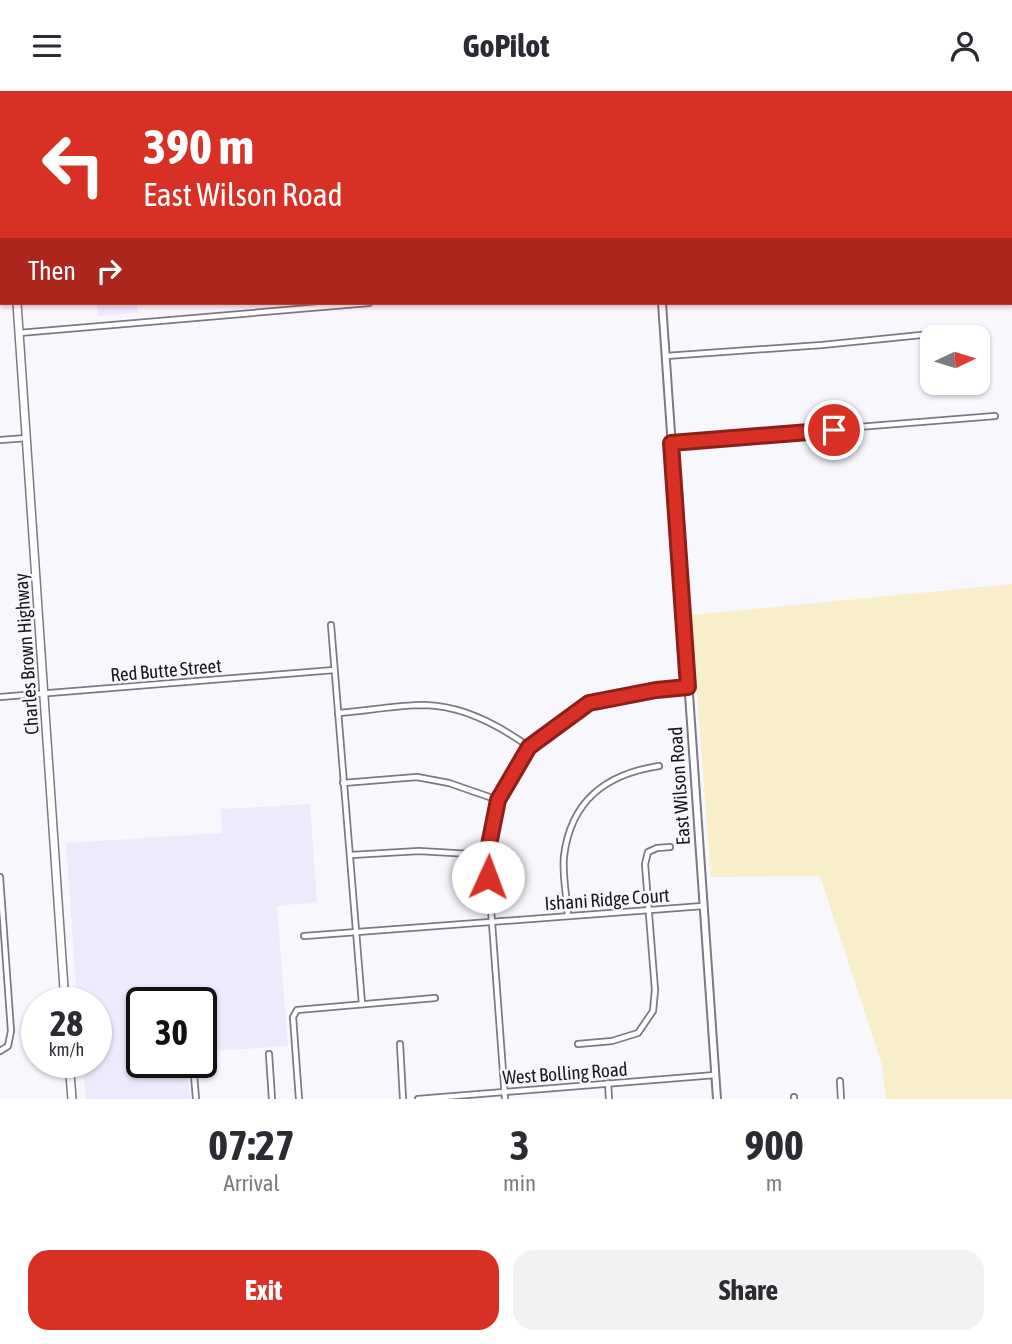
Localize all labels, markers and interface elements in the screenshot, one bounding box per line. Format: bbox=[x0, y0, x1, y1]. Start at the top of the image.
icon: menu bbox=[28, 27, 66, 65]
text: GoPilot bbox=[462, 27, 550, 64]
icon: person bbox=[946, 27, 984, 65]
text: 390 m bbox=[143, 118, 254, 174]
icon: left bbox=[28, 119, 119, 210]
text: East Wilson Road bbox=[143, 176, 343, 213]
icon: right bbox=[90, 252, 128, 290]
text: Then bbox=[28, 256, 76, 286]
north arrow bbox=[920, 325, 990, 395]
map controls bbox=[920, 325, 990, 395]
pin bbox=[804, 400, 864, 460]
icon: arrive bbox=[815, 411, 853, 449]
street label: Charles Brown Highway bbox=[9, 572, 43, 736]
street label: Red Butte Street bbox=[110, 654, 222, 686]
street label: East Wilson Road bbox=[664, 726, 694, 846]
position arrow bbox=[451, 840, 525, 914]
street label: Ishani Ridge Court bbox=[544, 884, 670, 914]
speed limit sign: 30 bbox=[126, 987, 217, 1078]
text: 28 bbox=[50, 1003, 83, 1043]
text: km/h bbox=[49, 1039, 84, 1060]
street label: West Bolling Road bbox=[502, 1058, 628, 1088]
text: 07:27 bbox=[208, 1121, 295, 1169]
text: 3 bbox=[510, 1121, 529, 1169]
text: 900 bbox=[744, 1121, 804, 1169]
text: Arrival bbox=[223, 1170, 280, 1196]
text: min bbox=[503, 1170, 536, 1196]
text: m bbox=[766, 1170, 782, 1196]
button: Exit bbox=[28, 1250, 499, 1330]
button: Share bbox=[513, 1250, 984, 1330]

